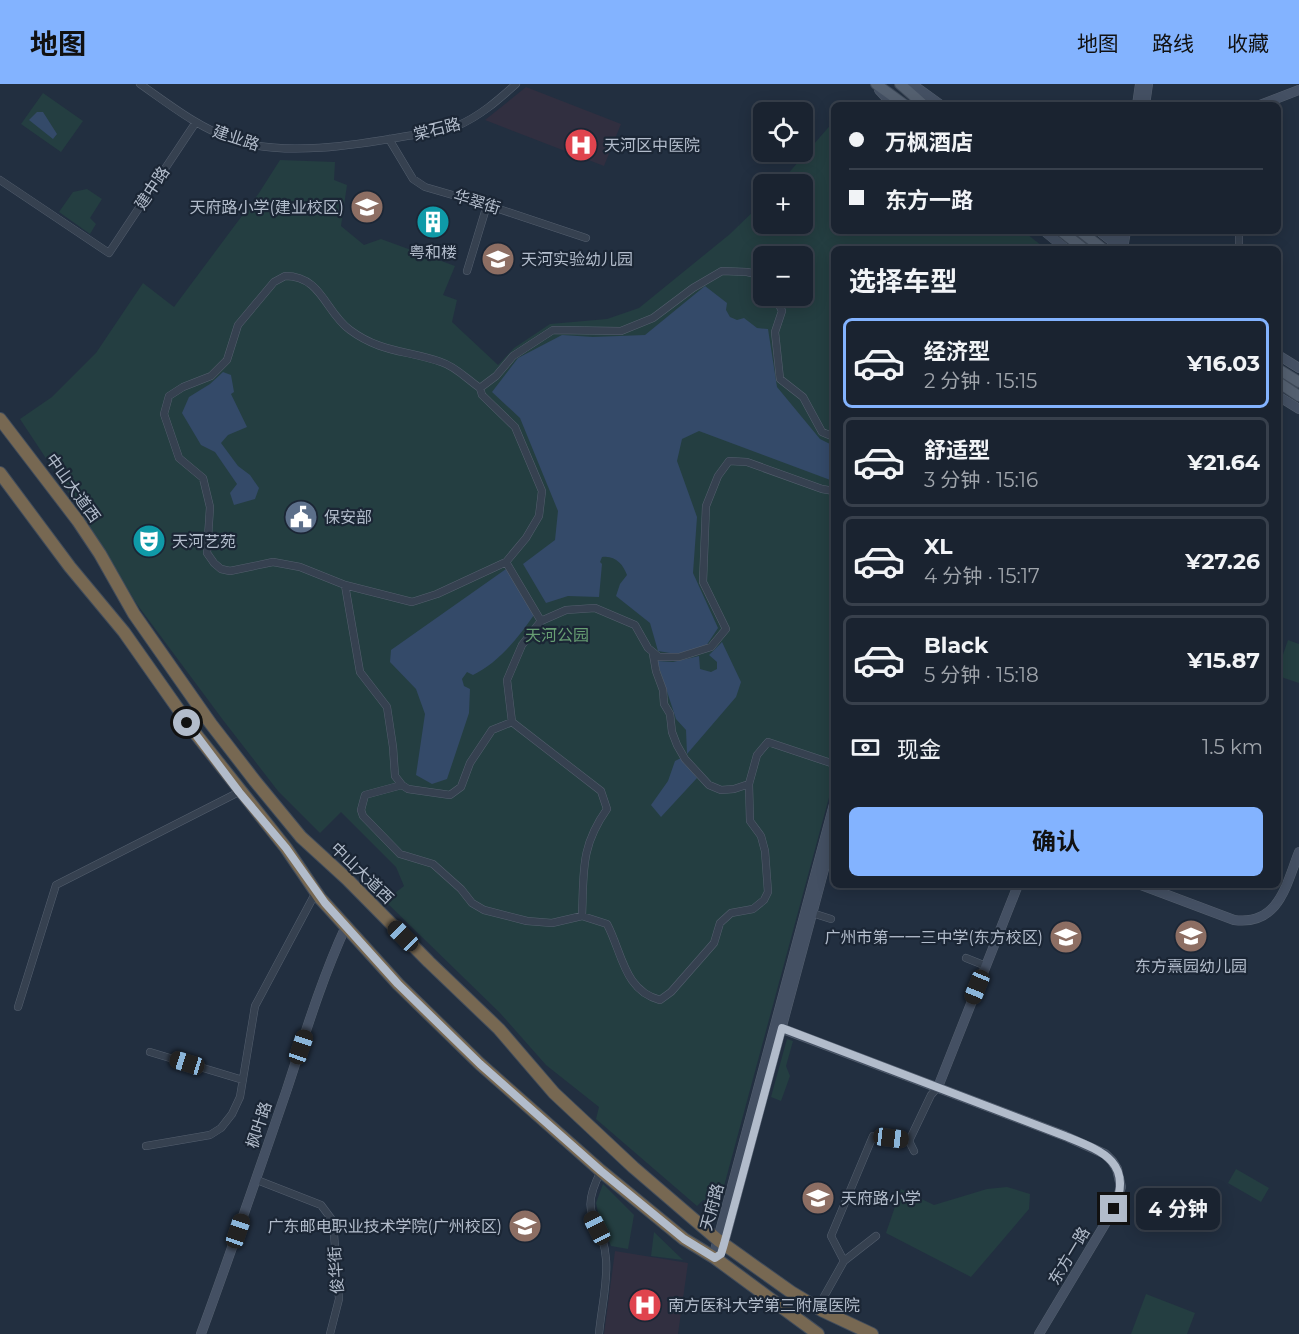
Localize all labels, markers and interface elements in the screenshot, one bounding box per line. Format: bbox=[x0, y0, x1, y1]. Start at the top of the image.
text: 地图 bbox=[30, 27, 86, 61]
text: 地图 bbox=[1077, 31, 1119, 56]
text: 路线 bbox=[1152, 31, 1194, 56]
text: 收藏 bbox=[1227, 31, 1269, 56]
map controls bbox=[753, 102, 813, 306]
button: locate bbox=[753, 102, 813, 162]
street label: 棠石路 bbox=[411, 114, 463, 144]
street label: 建业路 bbox=[210, 122, 262, 154]
hospital icon: 天河区中医院 bbox=[563, 127, 599, 163]
text: 万枫酒店 bbox=[885, 129, 973, 156]
place label: 天河区中医院 bbox=[604, 136, 700, 155]
street label: 建中路 bbox=[131, 163, 173, 213]
button: + bbox=[753, 174, 813, 234]
street label: 华翠街 bbox=[451, 186, 503, 218]
text: 东方一路 bbox=[885, 187, 973, 214]
school or university icon: 天府路小学(建业校区) bbox=[349, 189, 385, 225]
place label: 天府路小学(建业校区) bbox=[189, 198, 344, 217]
building icon: 粤和楼 bbox=[415, 204, 451, 240]
school or university icon: 天河实验幼儿园 bbox=[480, 241, 516, 277]
place label: 粤和楼 bbox=[409, 243, 457, 262]
button: − bbox=[753, 246, 813, 306]
place label: 天河实验幼儿园 bbox=[521, 250, 633, 269]
text: 选择车型 bbox=[849, 265, 957, 298]
icon: car bbox=[852, 336, 906, 390]
text: 经济型 bbox=[924, 338, 990, 365]
text: ¥16.03 bbox=[1187, 350, 1260, 377]
text: 2 分钟 · 15:15 bbox=[924, 369, 1037, 393]
icon: car bbox=[852, 435, 906, 489]
text: 舒适型 bbox=[924, 437, 990, 464]
text: ¥21.64 bbox=[1188, 449, 1260, 476]
street label: 中山大道西 bbox=[42, 450, 104, 526]
text: 3 分钟 · 15:16 bbox=[924, 468, 1038, 492]
public building icon: 保安部 bbox=[283, 499, 319, 535]
place label: 保安部 bbox=[324, 508, 372, 527]
theatre icon: 天河艺苑 bbox=[131, 523, 167, 559]
place label: 天河艺苑 bbox=[172, 532, 236, 551]
text: XL bbox=[924, 533, 953, 560]
icon: car bbox=[852, 534, 906, 588]
text: ¥27.26 bbox=[1185, 548, 1260, 575]
text: 4 分钟 · 15:17 bbox=[924, 564, 1040, 588]
park label: 天河公园 bbox=[525, 626, 589, 645]
text: Black bbox=[924, 632, 988, 659]
icon: car bbox=[852, 633, 906, 687]
text: ¥15.87 bbox=[1187, 647, 1260, 674]
text: 5 分钟 · 15:18 bbox=[924, 663, 1039, 687]
route start bbox=[173, 709, 200, 736]
icon: cash bbox=[849, 731, 882, 764]
text: 1.5 km bbox=[1202, 735, 1263, 759]
text: 现金 bbox=[897, 736, 941, 763]
button: 确认 bbox=[849, 807, 1263, 876]
street label: 中山大道西 bbox=[327, 838, 397, 908]
car bbox=[384, 917, 422, 955]
school or university icon: 东方熹园幼儿园 bbox=[1173, 918, 1209, 954]
school or university icon: 广州市第一一三中学(东方校区) bbox=[1048, 919, 1084, 955]
place label: 广州市第一一三中学(东方校区) bbox=[824, 928, 1043, 947]
place label: 东方熹园幼儿园 bbox=[1135, 957, 1247, 976]
car bbox=[962, 967, 992, 1007]
car bbox=[287, 1027, 315, 1067]
car bbox=[167, 1049, 207, 1077]
street label: 枫叶路 bbox=[243, 1099, 275, 1151]
car bbox=[872, 1127, 910, 1149]
school or university icon: 天府路小学 bbox=[800, 1180, 836, 1216]
street label: 天府路 bbox=[697, 1181, 727, 1233]
callout: 4 分钟 bbox=[1135, 1188, 1219, 1230]
place label: 天府路小学 bbox=[841, 1189, 921, 1208]
route end bbox=[1100, 1195, 1127, 1222]
text: 4 分钟 bbox=[1148, 1197, 1208, 1221]
school or university icon: 广东邮电职业技术学院(广州校区) bbox=[507, 1208, 543, 1244]
car bbox=[581, 1208, 613, 1248]
car bbox=[224, 1211, 252, 1251]
place label: 广东邮电职业技术学院(广州校区) bbox=[267, 1217, 502, 1236]
street label: 东方一路 bbox=[1044, 1224, 1094, 1288]
street label: 俊华街 bbox=[325, 1245, 347, 1295]
hospital icon: 南方医科大学第三附属医院 bbox=[627, 1287, 663, 1323]
place label: 南方医科大学第三附属医院 bbox=[668, 1296, 860, 1315]

